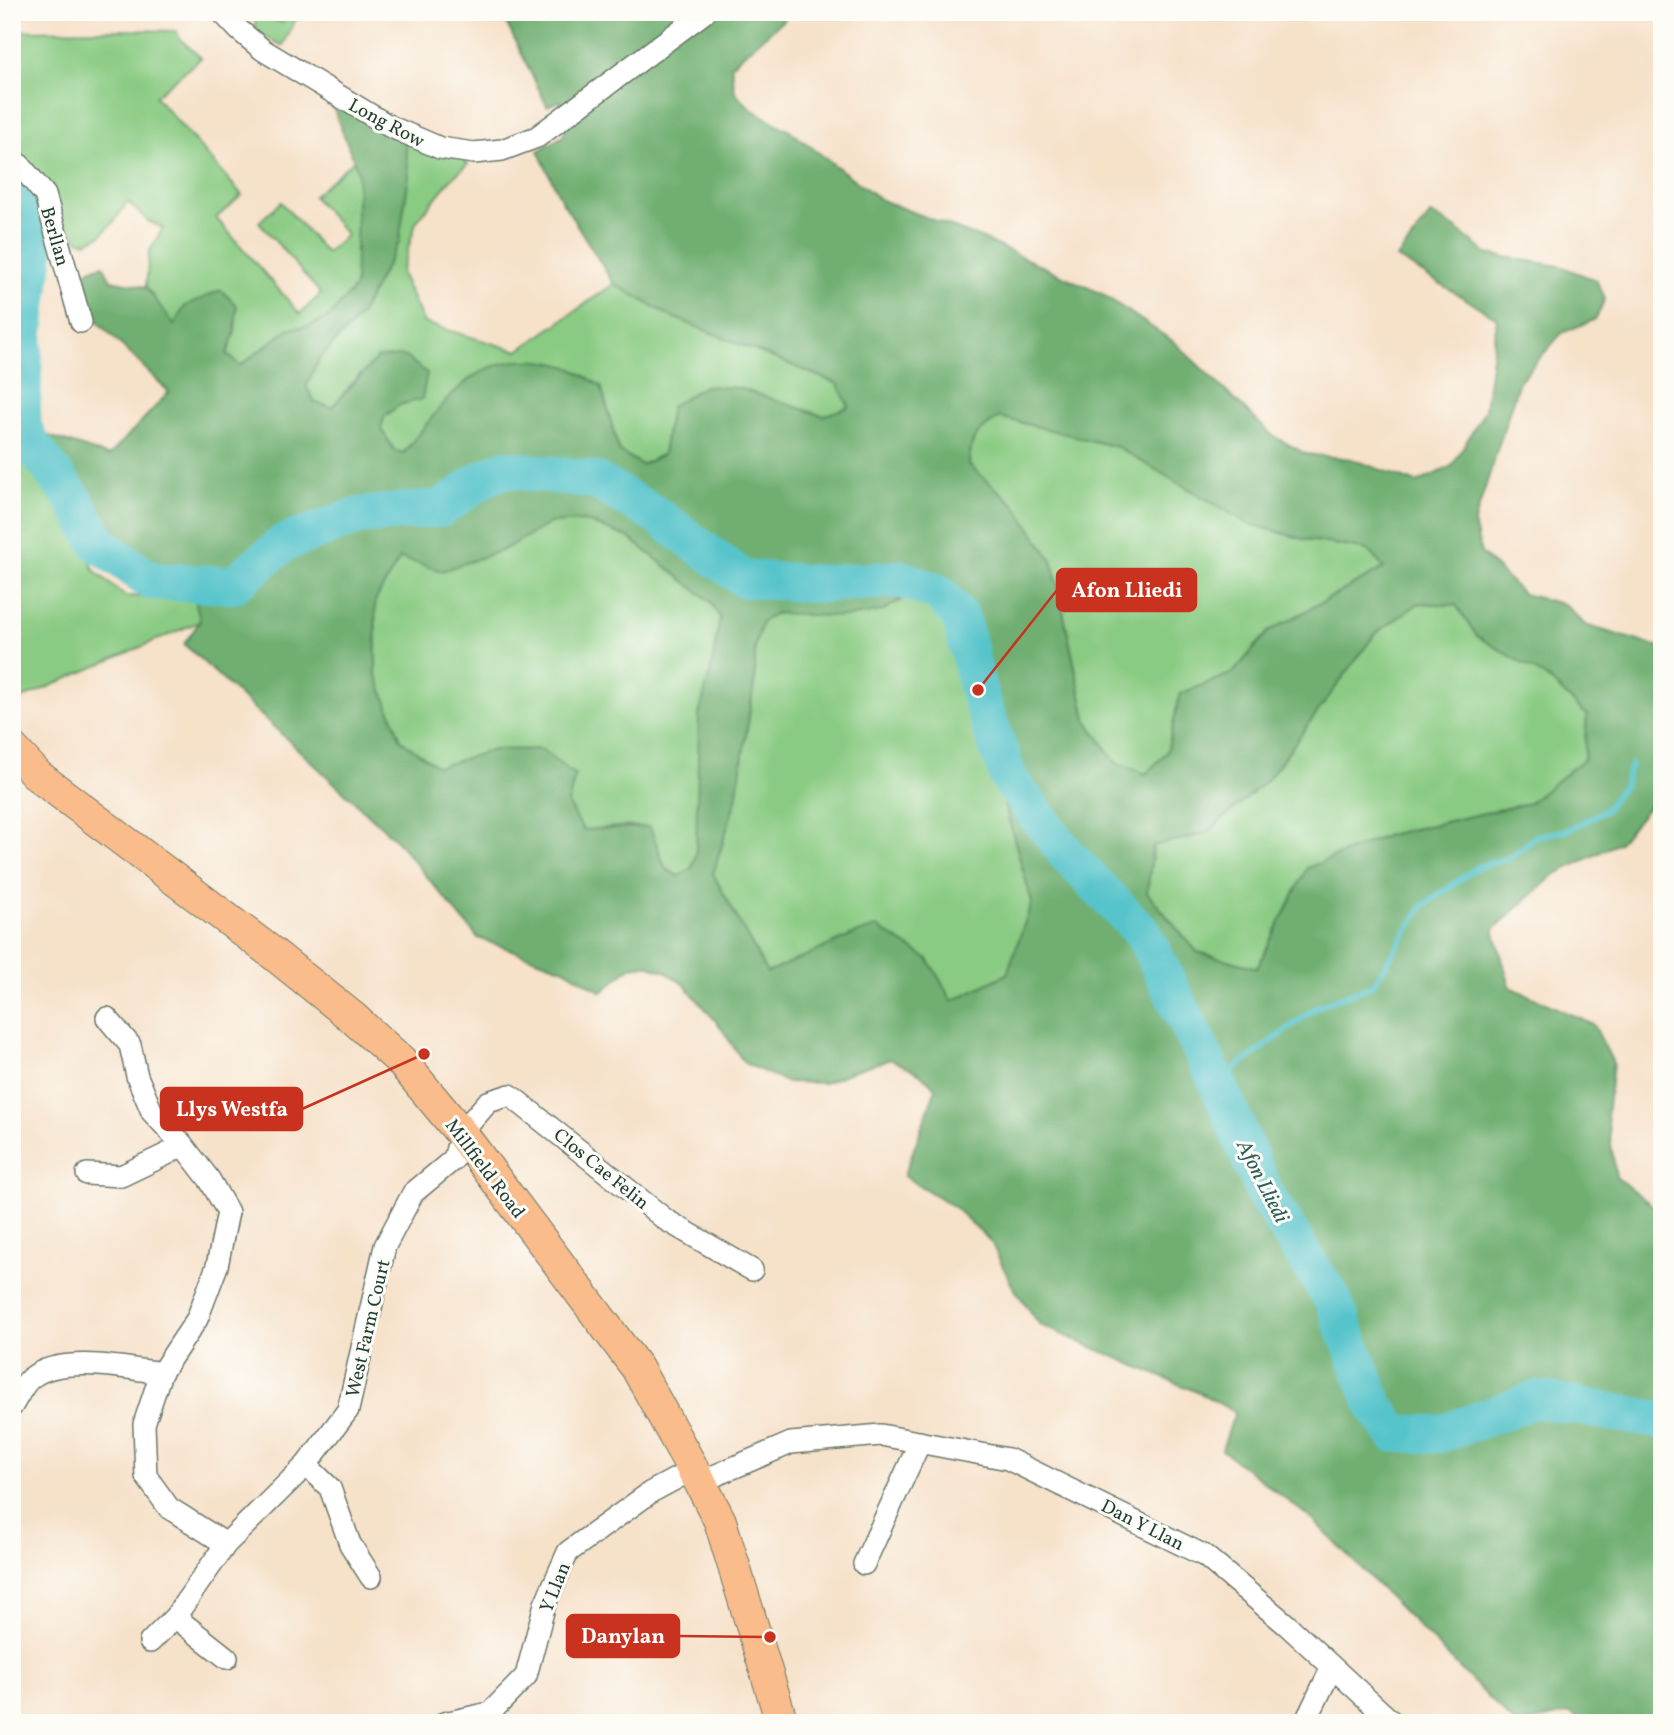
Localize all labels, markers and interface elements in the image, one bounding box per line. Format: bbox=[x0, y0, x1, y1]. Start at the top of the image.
street label: Long Row bbox=[343, 93, 429, 155]
street label: Berllan bbox=[33, 204, 75, 269]
callout: Afon Lliedi bbox=[1057, 569, 1196, 611]
text: Afon Lliedi bbox=[1072, 577, 1182, 606]
callout: Llys Westfa bbox=[161, 1088, 302, 1130]
text: Llys Westfa bbox=[176, 1096, 288, 1125]
street label: Millfield Road bbox=[438, 1114, 531, 1224]
street label: Clos Cae Felin bbox=[547, 1123, 654, 1216]
water label: Afon Lliedi bbox=[1228, 1134, 1295, 1229]
street label: West Farm Court bbox=[340, 1257, 398, 1400]
street label: Dan Y Llan bbox=[1096, 1494, 1188, 1558]
street label: Y Llan bbox=[534, 1559, 578, 1617]
callout: Danylan bbox=[567, 1615, 679, 1657]
text: Danylan bbox=[581, 1623, 665, 1652]

